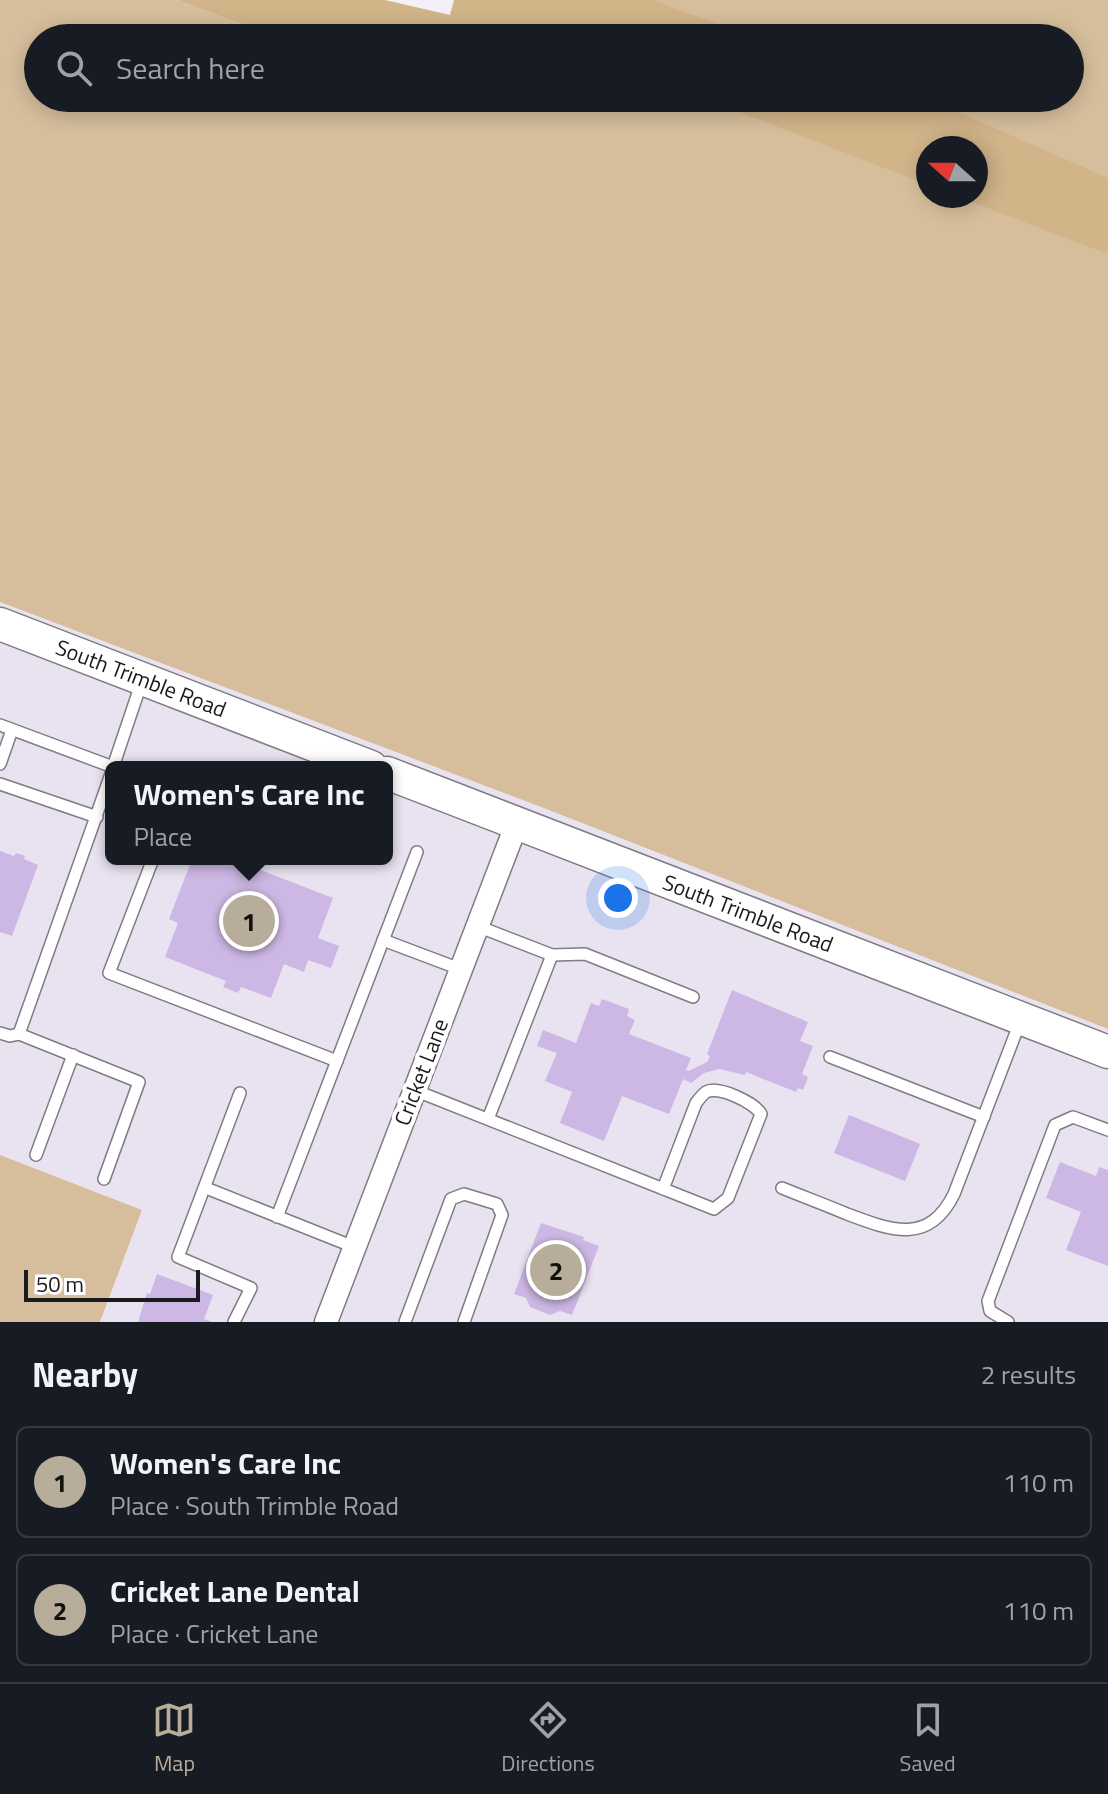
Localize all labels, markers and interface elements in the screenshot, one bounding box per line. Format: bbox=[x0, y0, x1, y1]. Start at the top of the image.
search box bbox=[24, 24, 1084, 112]
text: Search here bbox=[116, 45, 265, 91]
icon: search bbox=[52, 46, 96, 90]
north arrow bbox=[916, 136, 988, 208]
street label: South Trimble Road bbox=[51, 630, 231, 726]
popup bbox=[105, 761, 393, 865]
text: Women's Care Inc bbox=[133, 771, 365, 817]
text: Place bbox=[133, 817, 192, 856]
street label: South Trimble Road bbox=[658, 865, 838, 961]
your location bbox=[598, 878, 638, 918]
pin: 1 bbox=[223, 891, 275, 951]
street label: Cricket Lane bbox=[385, 1014, 457, 1130]
pin: 2 bbox=[530, 1240, 582, 1300]
scale bar bbox=[24, 1266, 200, 1302]
text: 50 m bbox=[36, 1267, 84, 1301]
text: Nearby bbox=[32, 1348, 138, 1400]
text: 2 results bbox=[981, 1355, 1076, 1394]
text: Women's Care Inc bbox=[110, 1440, 341, 1486]
text: 1 bbox=[53, 1463, 67, 1502]
text: 110 m bbox=[1003, 1463, 1074, 1502]
text: Place · South Trimble Road bbox=[110, 1486, 399, 1525]
text: Cricket Lane Dental bbox=[110, 1568, 360, 1614]
text: 2 bbox=[53, 1591, 67, 1630]
text: 110 m bbox=[1003, 1591, 1074, 1630]
text: Place · Cricket Lane bbox=[110, 1614, 319, 1653]
tab: Map bbox=[152, 1698, 196, 1780]
tab: Directions bbox=[501, 1698, 595, 1780]
tab: Saved bbox=[900, 1698, 956, 1780]

